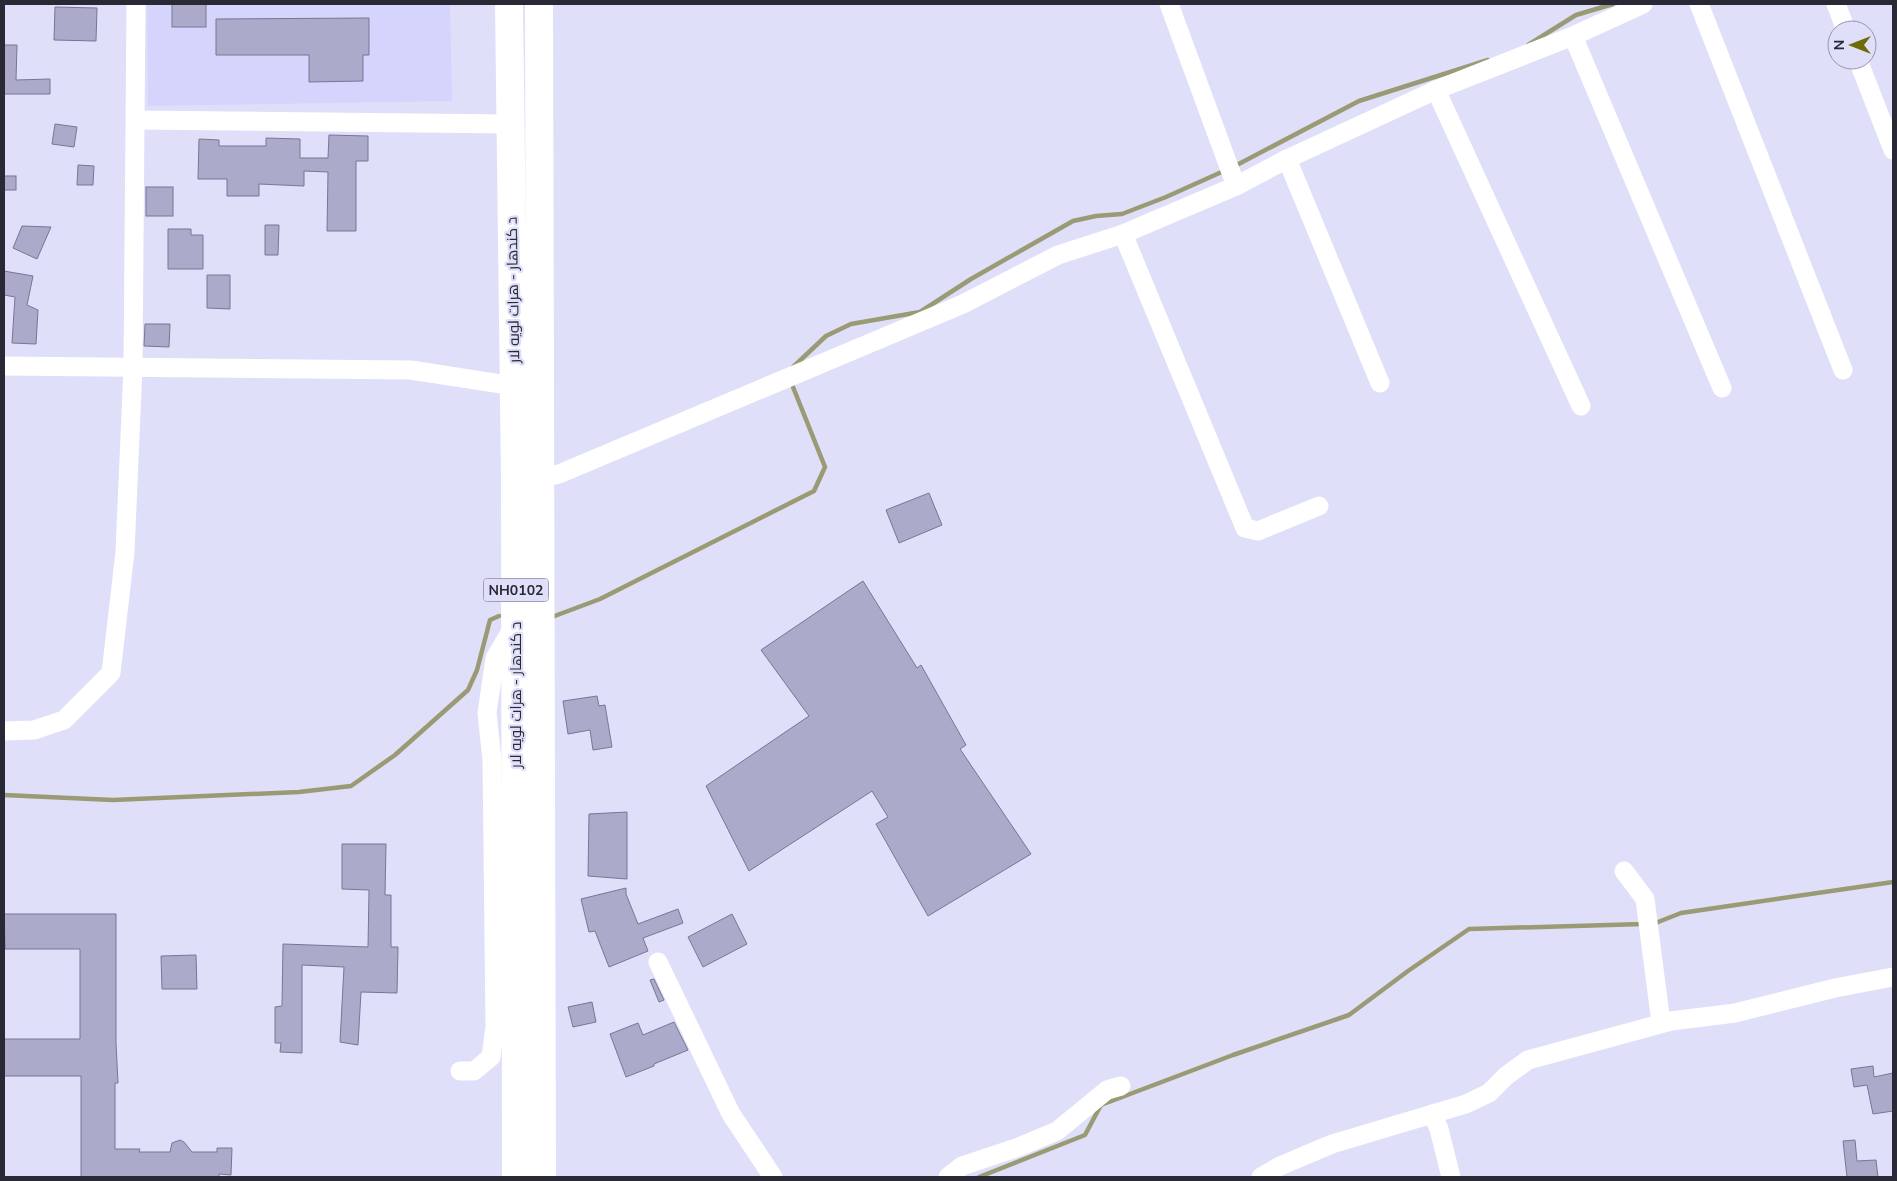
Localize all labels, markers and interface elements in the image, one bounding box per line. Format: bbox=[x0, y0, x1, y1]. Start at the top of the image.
north arrow bbox=[1827, 20, 1877, 70]
text: N bbox=[1830, 40, 1849, 50]
street label: د کندهار - هرات لويه لار bbox=[502, 217, 524, 364]
road number: NH0102 bbox=[484, 578, 548, 602]
street label: د کندهار - هرات لويه لار bbox=[506, 622, 526, 769]

